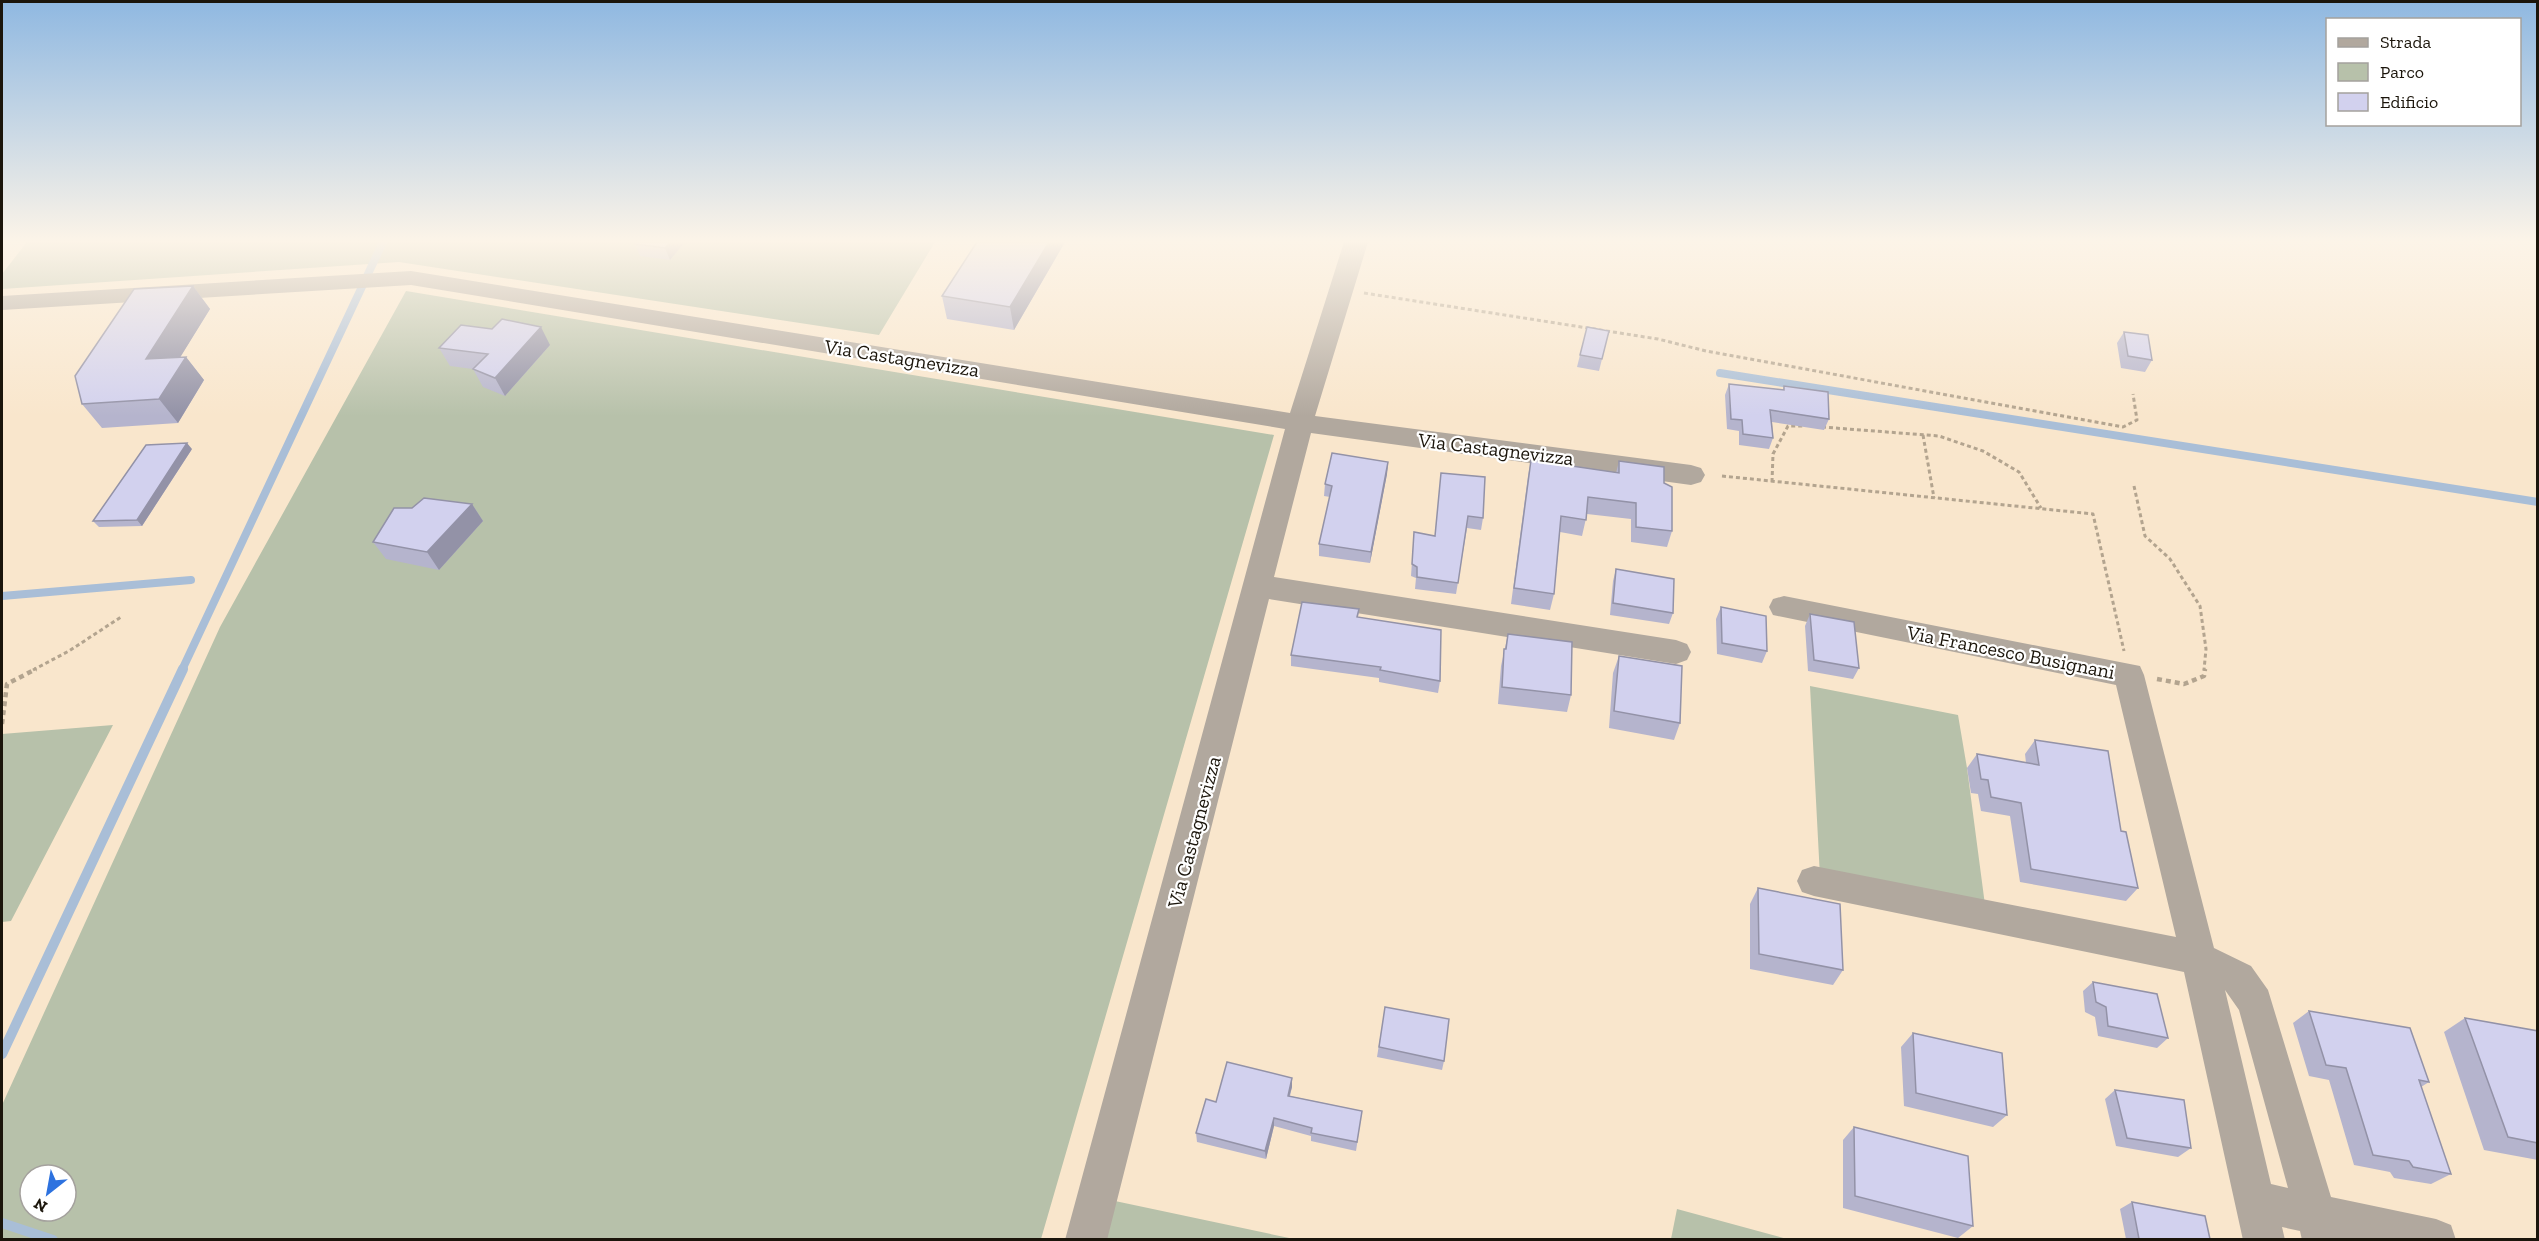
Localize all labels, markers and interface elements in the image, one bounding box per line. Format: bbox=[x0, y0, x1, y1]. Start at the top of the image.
legend bbox=[2326, 18, 2521, 126]
text: Strada bbox=[2380, 31, 2431, 53]
text: Parco bbox=[2380, 61, 2424, 83]
text: Edificio bbox=[2380, 91, 2438, 113]
street label: Via Castagnevizza bbox=[822, 334, 981, 382]
street label: Via Castagnevizza bbox=[1416, 427, 1575, 470]
street label: Via Francesco Busignani bbox=[1904, 620, 2117, 684]
street label: Via Castagnevizza bbox=[1162, 753, 1226, 912]
north arrow bbox=[18, 1163, 78, 1223]
text: N bbox=[30, 1194, 51, 1217]

